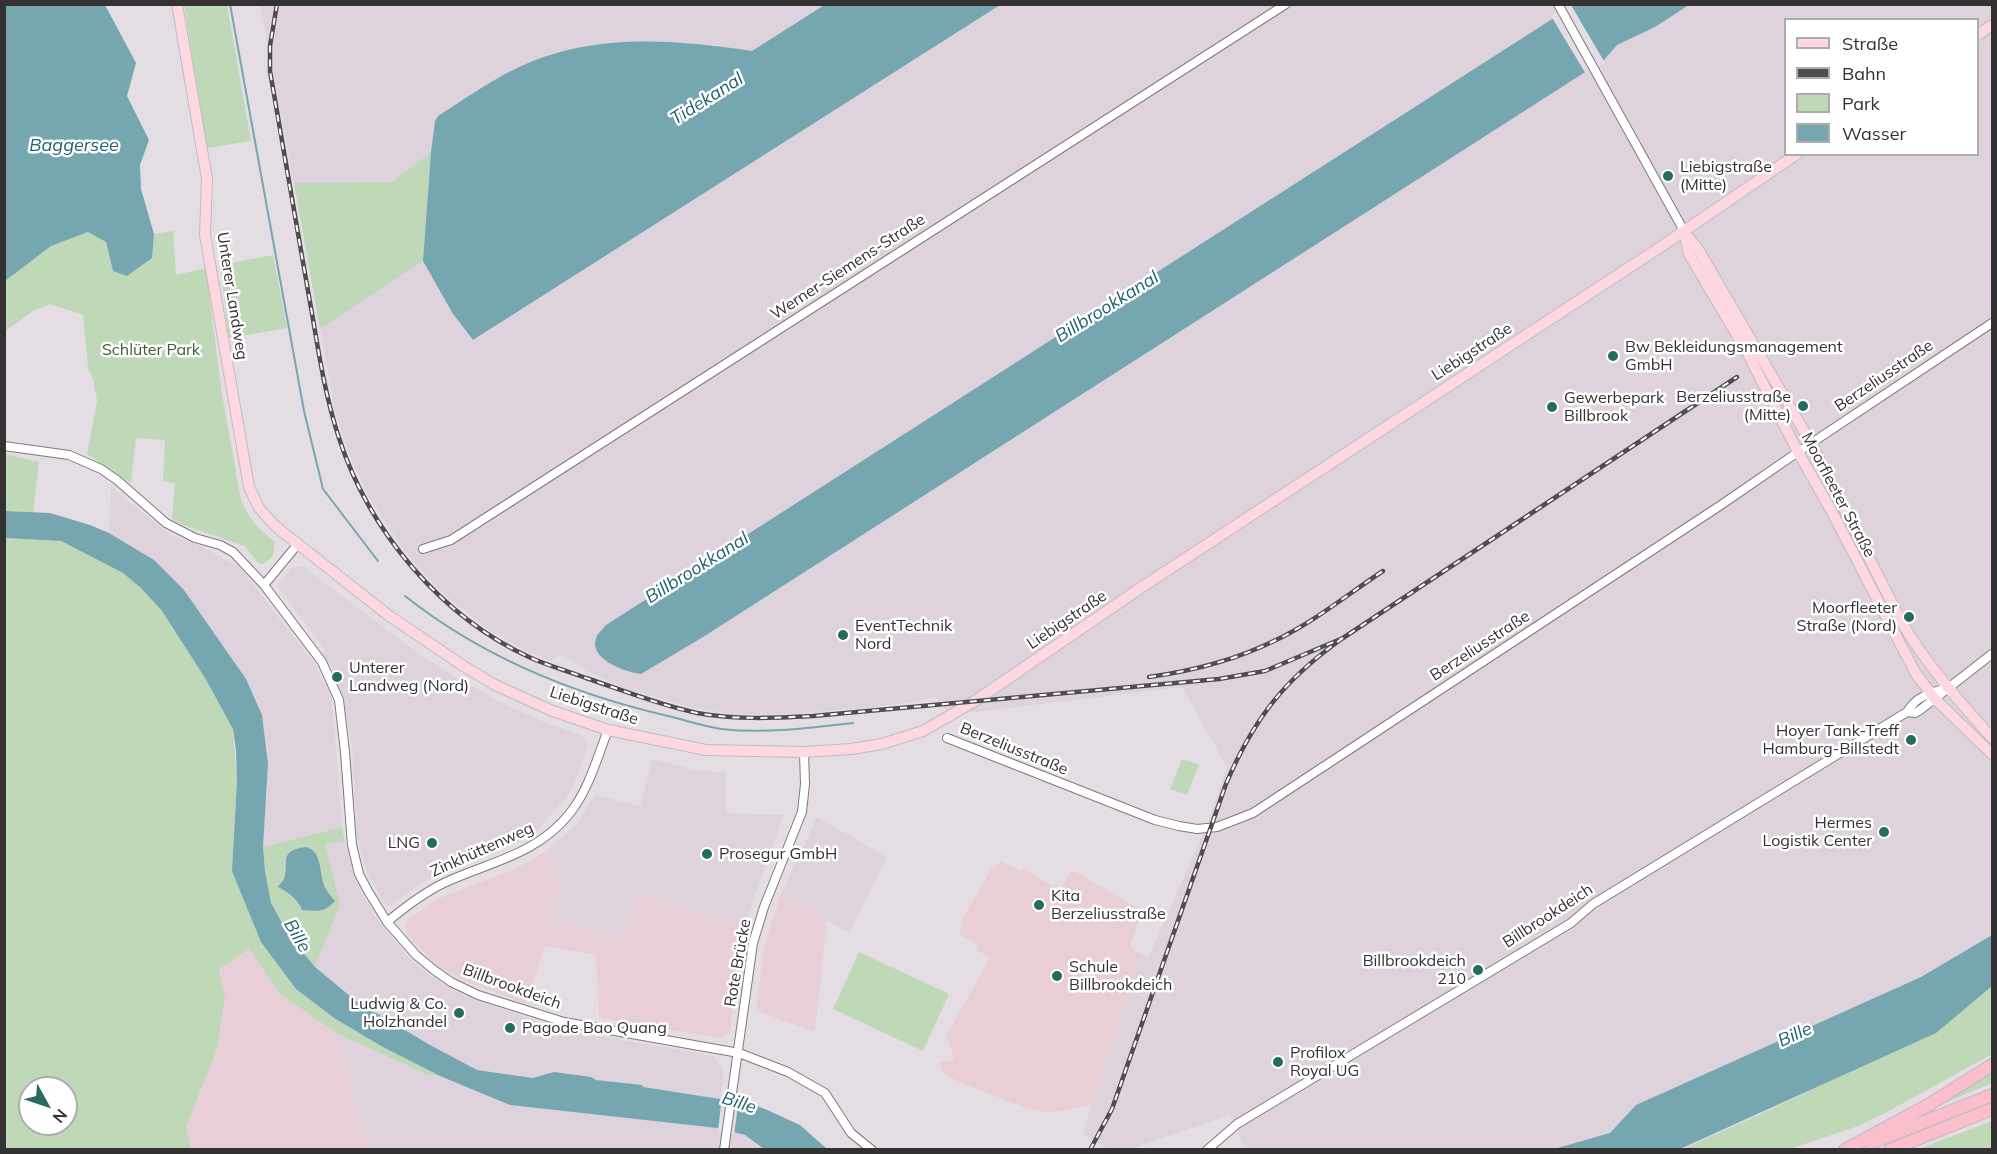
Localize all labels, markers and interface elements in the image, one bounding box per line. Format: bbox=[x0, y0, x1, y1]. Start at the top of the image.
legend bbox=[1784, 18, 1979, 156]
text: Straße bbox=[1842, 32, 1898, 55]
text: Bahn bbox=[1842, 62, 1886, 85]
water label: Tidekanal bbox=[667, 68, 747, 130]
text: Park bbox=[1842, 92, 1880, 115]
text: Wasser bbox=[1842, 122, 1906, 145]
water label: Baggersee bbox=[29, 135, 119, 157]
place label: Liebigstraße (Mitte) bbox=[1680, 157, 1772, 195]
marker: Liebigstraße (Mitte) bbox=[1661, 169, 1675, 183]
street label: Werner-Siemens-Straße bbox=[767, 210, 929, 324]
street label: Unterer Landweg bbox=[212, 231, 252, 361]
water label: Billbrookkanal bbox=[1051, 267, 1163, 347]
street label: Liebigstraße bbox=[1428, 319, 1516, 385]
street label: Berzeliusstraße bbox=[1831, 336, 1937, 416]
place label: Bw Bekleidungsmanagement GmbH bbox=[1625, 337, 1843, 375]
park label: Schlüter Park bbox=[102, 340, 200, 360]
marker: Bw Bekleidungsmanagement GmbH bbox=[1606, 349, 1620, 363]
place label: Berzeliusstraße (Mitte) bbox=[1676, 387, 1791, 425]
place label: Gewerbepark Billbrook bbox=[1564, 388, 1664, 426]
marker: Berzeliusstraße (Mitte) bbox=[1796, 399, 1810, 413]
marker: Gewerbepark Billbrook bbox=[1545, 400, 1559, 414]
street label: Moorfleeter Straße bbox=[1797, 429, 1879, 561]
water label: Billbrookkanal bbox=[641, 528, 753, 608]
street label: Liebigstraße bbox=[1024, 586, 1110, 654]
place label: Moorfleeter Straße (Nord) bbox=[1797, 598, 1897, 636]
street label: Berzeliusstraße bbox=[1427, 607, 1533, 685]
marker: Moorfleeter Straße (Nord) bbox=[1902, 610, 1916, 624]
place label: EventTechnik Nord bbox=[855, 616, 952, 654]
marker: EventTechnik Nord bbox=[836, 628, 850, 642]
place label: Unterer Landweg (Nord) bbox=[349, 658, 469, 696]
marker: Unterer Landweg (Nord) bbox=[330, 670, 344, 684]
street label: Liebigstraße bbox=[547, 683, 641, 729]
street label: Berzeliusstraße bbox=[957, 719, 1071, 779]
place label: Hoyer Tank-Treff Hamburg-Billstedt bbox=[1762, 721, 1899, 759]
marker: Hoyer Tank-Treff Hamburg-Billstedt bbox=[1904, 733, 1918, 747]
place label: Hermes Logistik Center bbox=[1763, 813, 1872, 851]
street label: Zinkhüttenweg bbox=[428, 819, 536, 881]
marker: Hermes Logistik Center bbox=[1877, 825, 1891, 839]
place label: LNG bbox=[388, 833, 420, 853]
marker: LNG bbox=[425, 836, 439, 850]
place label: Prosegur GmbH bbox=[719, 844, 837, 864]
marker: Prosegur GmbH bbox=[700, 847, 714, 861]
street label: Billbrookdeich bbox=[1499, 880, 1597, 952]
place label: Kita Berzeliusstraße bbox=[1051, 886, 1166, 924]
marker: Kita Berzeliusstraße bbox=[1032, 898, 1046, 912]
water label: Bille bbox=[279, 915, 315, 957]
street label: Rote Brücke bbox=[721, 918, 755, 1008]
place label: Billbrookdeich 210 bbox=[1363, 951, 1466, 989]
place label: Schule Billbrookdeich bbox=[1069, 957, 1172, 995]
street label: Billbrookdeich bbox=[460, 960, 564, 1014]
marker: Billbrookdeich 210 bbox=[1471, 963, 1485, 977]
marker: Schule Billbrookdeich bbox=[1050, 969, 1064, 983]
place label: Ludwig & Co. Holzhandel bbox=[350, 994, 447, 1032]
marker: Ludwig & Co. Holzhandel bbox=[452, 1006, 466, 1020]
place label: Pagode Bao Quang bbox=[522, 1018, 667, 1038]
water label: Bille bbox=[1775, 1018, 1815, 1052]
marker: Pagode Bao Quang bbox=[503, 1021, 517, 1035]
place label: Profilox Royal UG bbox=[1290, 1043, 1359, 1081]
marker: Profilox Royal UG bbox=[1271, 1055, 1285, 1069]
north arrow bbox=[18, 1076, 78, 1136]
water label: Bille bbox=[719, 1087, 759, 1119]
text: N bbox=[49, 1105, 72, 1127]

